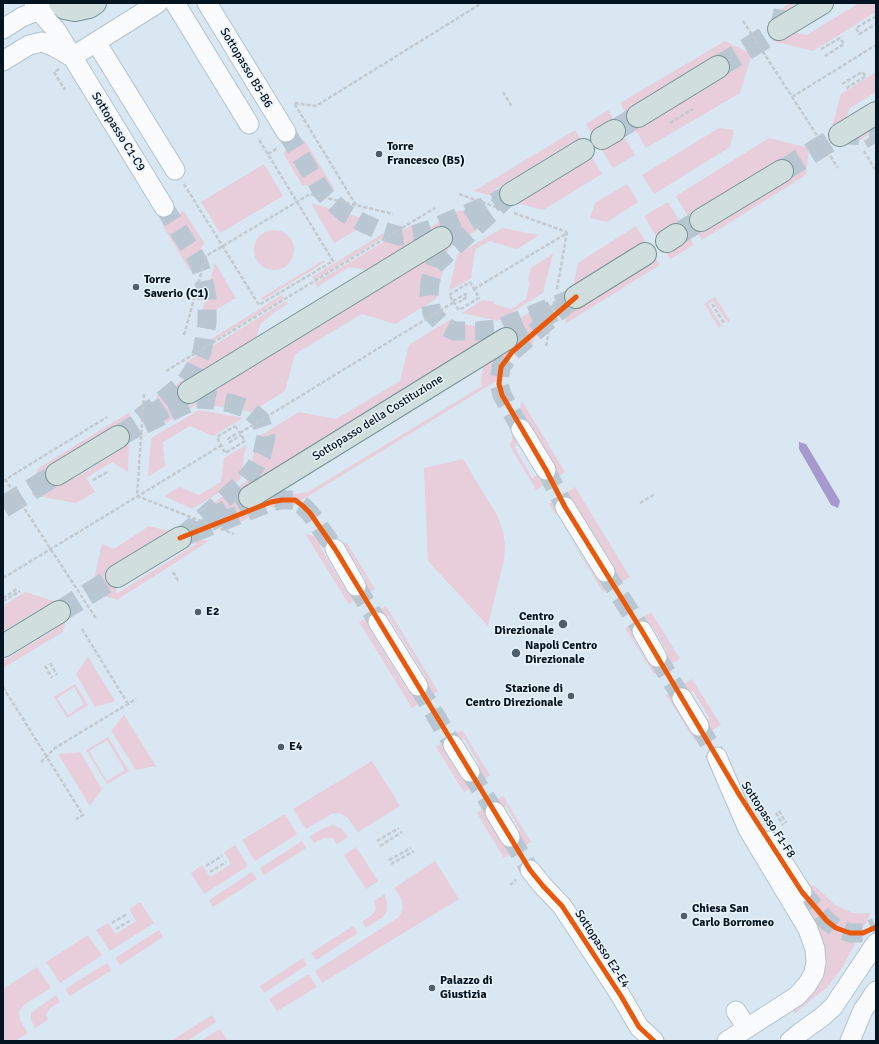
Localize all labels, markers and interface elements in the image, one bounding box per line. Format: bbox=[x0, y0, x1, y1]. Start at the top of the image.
street label: Sottopasso B5-B6 bbox=[216, 25, 276, 111]
street label: Sottopasso C1-C9 bbox=[88, 90, 148, 174]
place label: Torre Francesco (B5) bbox=[387, 140, 465, 168]
marker: Torre Francesco (B5) bbox=[374, 149, 384, 159]
place label: Torre Saverio (C1) bbox=[144, 273, 209, 301]
marker: Torre Saverio (C1) bbox=[131, 282, 141, 292]
street label: Sottopasso della Costituzione bbox=[310, 372, 446, 464]
place label: E2 bbox=[206, 605, 219, 619]
marker: E2 bbox=[193, 607, 203, 617]
place label: Centro Direzionale bbox=[494, 610, 554, 638]
marker: Centro Direzionale bbox=[557, 618, 569, 630]
place label: Napoli Centro Direzionale bbox=[525, 639, 597, 667]
marker: Napoli Centro Direzionale bbox=[510, 647, 522, 659]
place label: Stazione di Centro Direzionale bbox=[466, 682, 563, 710]
marker: Stazione di Centro Direzionale bbox=[566, 691, 576, 701]
place label: E4 bbox=[289, 740, 302, 754]
marker: E4 bbox=[276, 742, 286, 752]
street label: Sottopasso F1-F8 bbox=[738, 779, 798, 861]
place label: Chiesa San Carlo Borromeo bbox=[692, 902, 774, 930]
street label: Sottopasso E2-E4 bbox=[571, 907, 633, 991]
marker: Chiesa San Carlo Borromeo bbox=[679, 911, 689, 921]
place label: Palazzo di Giustizia bbox=[440, 974, 493, 1002]
marker: Palazzo di Giustizia bbox=[427, 983, 437, 993]

